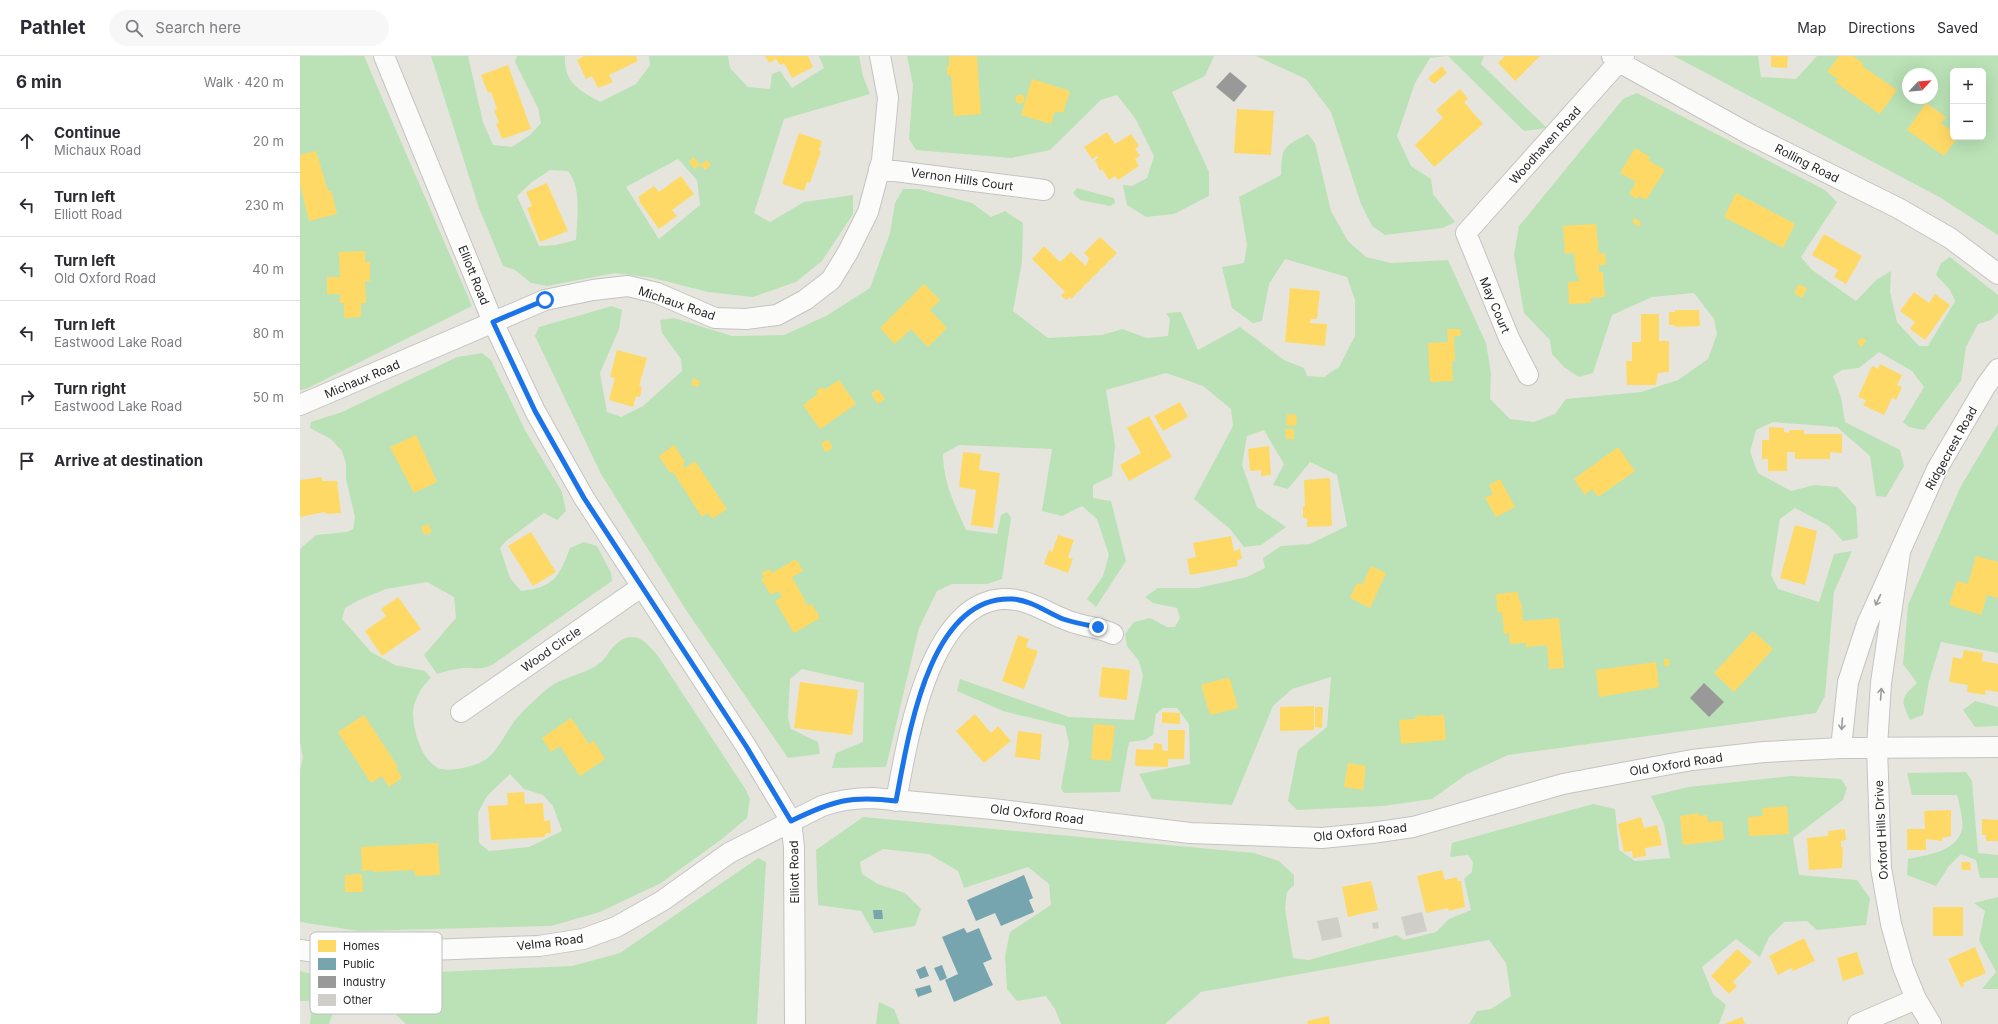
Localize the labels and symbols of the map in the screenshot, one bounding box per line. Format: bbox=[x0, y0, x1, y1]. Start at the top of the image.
north arrow bbox=[1902, 68, 1938, 104]
street label: Woodhaven Road bbox=[1506, 103, 1584, 187]
street label: Rolling Road bbox=[1772, 140, 1842, 186]
street label: Vernon Hills Court bbox=[910, 164, 1014, 194]
street label: Elliott Road bbox=[455, 243, 493, 307]
street label: May Court bbox=[1477, 275, 1513, 335]
street label: Michaux Road bbox=[637, 283, 717, 323]
route start bbox=[536, 291, 554, 309]
street label: Michaux Road bbox=[322, 356, 402, 402]
street label: Ridgecrest Road bbox=[1922, 404, 1980, 492]
one-way arrow bbox=[1873, 593, 1881, 605]
route end bbox=[1089, 618, 1107, 636]
street label: Wood Circle bbox=[518, 623, 584, 675]
one-way arrow bbox=[1877, 688, 1884, 701]
one-way arrow bbox=[1839, 717, 1846, 730]
street label: Old Oxford Road bbox=[1628, 749, 1724, 779]
street label: Oxford Hills Drive bbox=[1871, 780, 1891, 880]
street label: Old Oxford Road bbox=[989, 801, 1085, 827]
street label: Old Oxford Road bbox=[1312, 820, 1408, 844]
street label: Elliott Road bbox=[786, 840, 802, 904]
street label: Velma Road bbox=[516, 930, 584, 954]
legend bbox=[310, 932, 442, 1014]
text: Homes bbox=[343, 939, 380, 953]
text: Public bbox=[343, 957, 375, 971]
text: Industry bbox=[343, 975, 386, 989]
text: Other bbox=[343, 993, 372, 1007]

